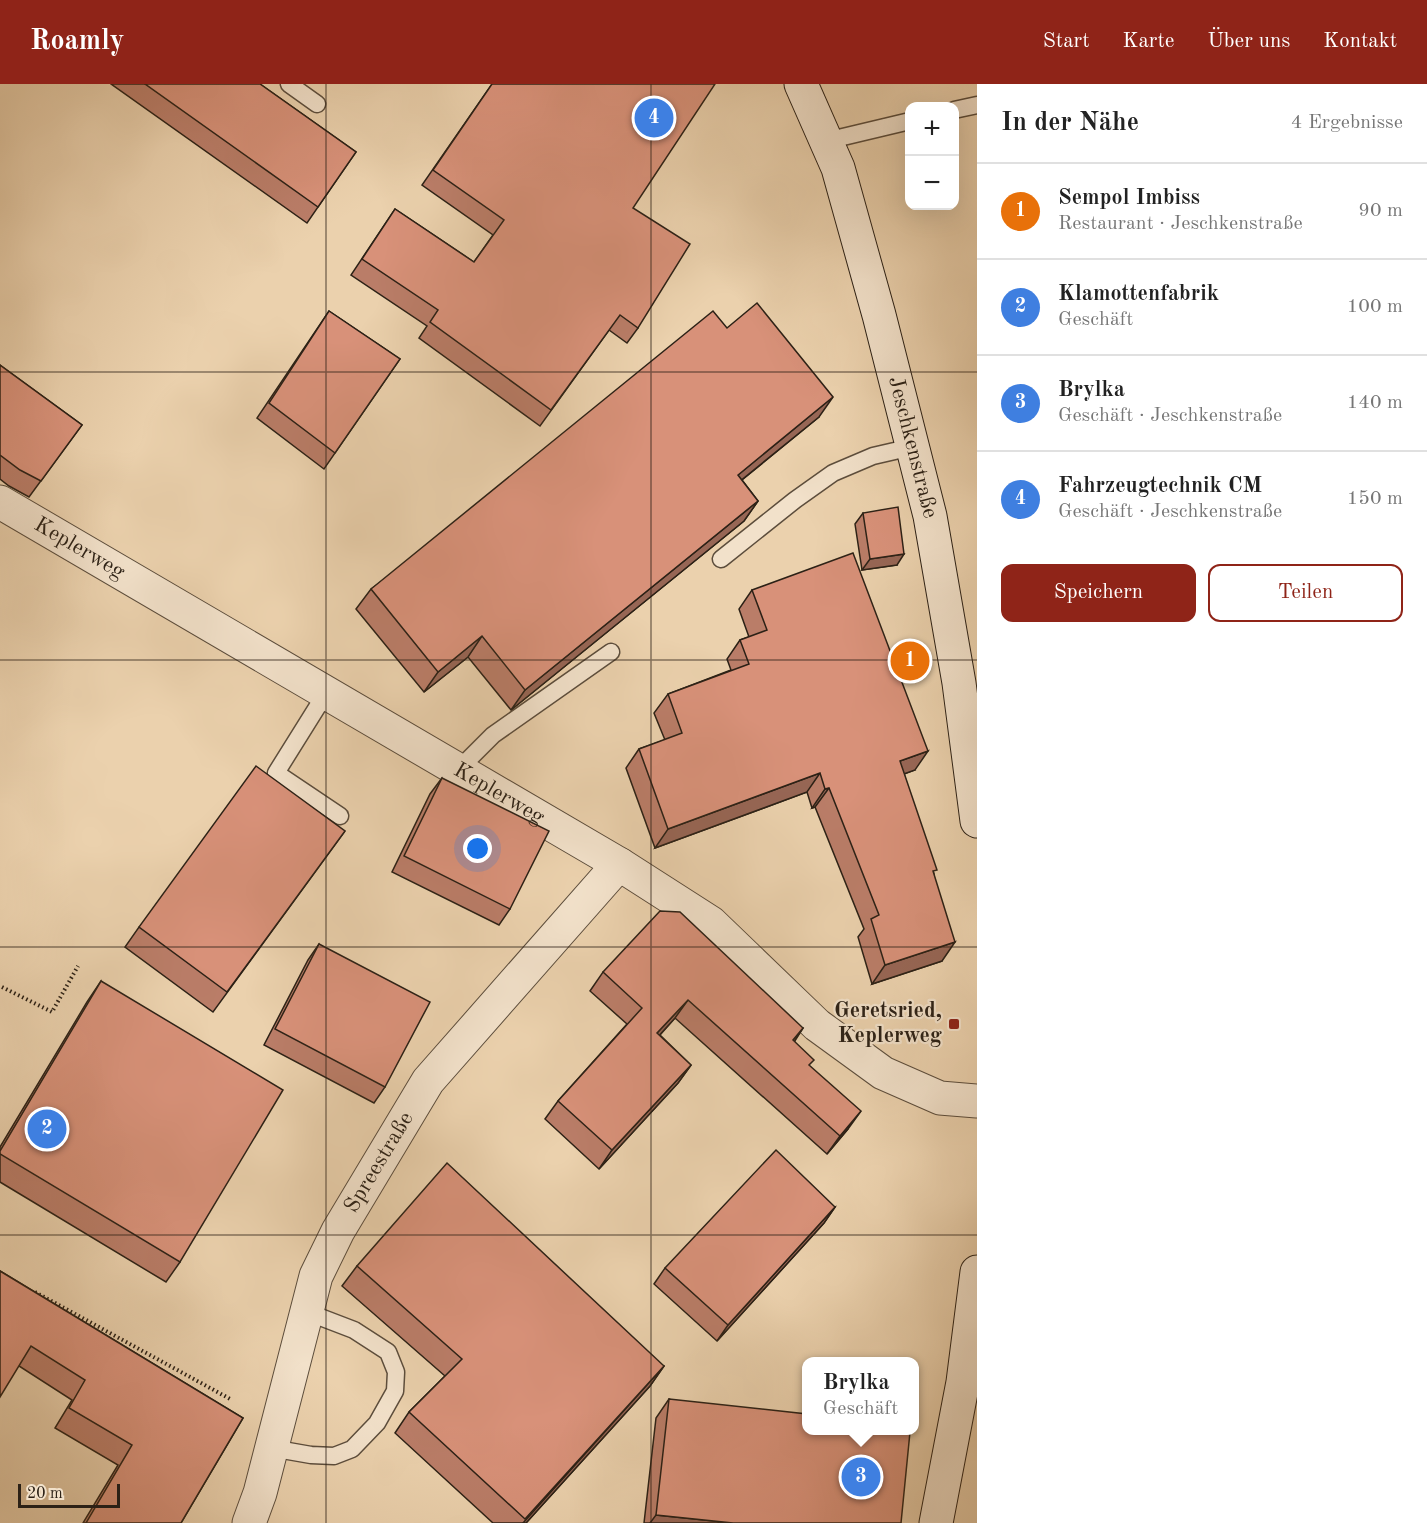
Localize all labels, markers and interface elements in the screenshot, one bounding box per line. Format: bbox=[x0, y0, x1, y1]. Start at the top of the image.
text: Roamly bbox=[30, 28, 124, 56]
text: Start bbox=[1043, 31, 1090, 52]
text: Karte bbox=[1123, 31, 1174, 52]
text: Über uns bbox=[1207, 31, 1290, 52]
text: Kontakt bbox=[1323, 31, 1397, 52]
pin: 4 bbox=[634, 96, 674, 141]
map controls bbox=[905, 102, 959, 210]
button: + bbox=[905, 102, 959, 156]
text: In der Nähe bbox=[1001, 110, 1139, 136]
text: 4 Ergebnisse bbox=[1291, 113, 1403, 133]
button: − bbox=[905, 156, 959, 210]
text: Sempol Imbiss bbox=[1058, 187, 1200, 209]
text: 1 bbox=[1015, 201, 1026, 221]
text: 90 m bbox=[1358, 201, 1403, 221]
text: Restaurant · Jeschkenstraße bbox=[1058, 214, 1303, 234]
text: Klamottenfabrik bbox=[1058, 283, 1219, 305]
text: 2 bbox=[1015, 297, 1026, 317]
text: 100 m bbox=[1347, 297, 1403, 317]
text: Geschäft bbox=[1058, 310, 1133, 330]
street label: Jeschkenstraße bbox=[884, 374, 941, 521]
text: Brylka bbox=[1058, 379, 1125, 401]
text: 3 bbox=[1015, 393, 1026, 413]
text: 140 m bbox=[1347, 393, 1403, 413]
text: Geschäft · Jeschkenstraße bbox=[1058, 406, 1282, 426]
text: Fahrzeugtechnik CM bbox=[1058, 475, 1262, 497]
text: 4 bbox=[1015, 489, 1026, 509]
text: 150 m bbox=[1347, 489, 1403, 509]
text: Geschäft · Jeschkenstraße bbox=[1058, 502, 1282, 522]
street label: Keplerweg bbox=[30, 513, 129, 584]
button: Speichern bbox=[1001, 564, 1196, 622]
button: Teilen bbox=[1208, 564, 1403, 622]
pin: 1 bbox=[890, 638, 930, 684]
street label: Keplerweg bbox=[450, 759, 548, 829]
your location bbox=[463, 834, 492, 863]
place label: Geretsried, Keplerweg bbox=[834, 1000, 942, 1047]
marker: Geretsried, Keplerweg bbox=[947, 1017, 961, 1031]
pin: 2 bbox=[28, 1106, 66, 1152]
street label: Spreestraße bbox=[341, 1108, 418, 1217]
popup bbox=[802, 1357, 919, 1435]
text: Brylka bbox=[823, 1372, 890, 1394]
text: Geschäft bbox=[823, 1399, 898, 1419]
pin: 3 bbox=[842, 1454, 880, 1500]
scale bar bbox=[18, 1481, 120, 1508]
text: 20 m bbox=[27, 1486, 63, 1502]

